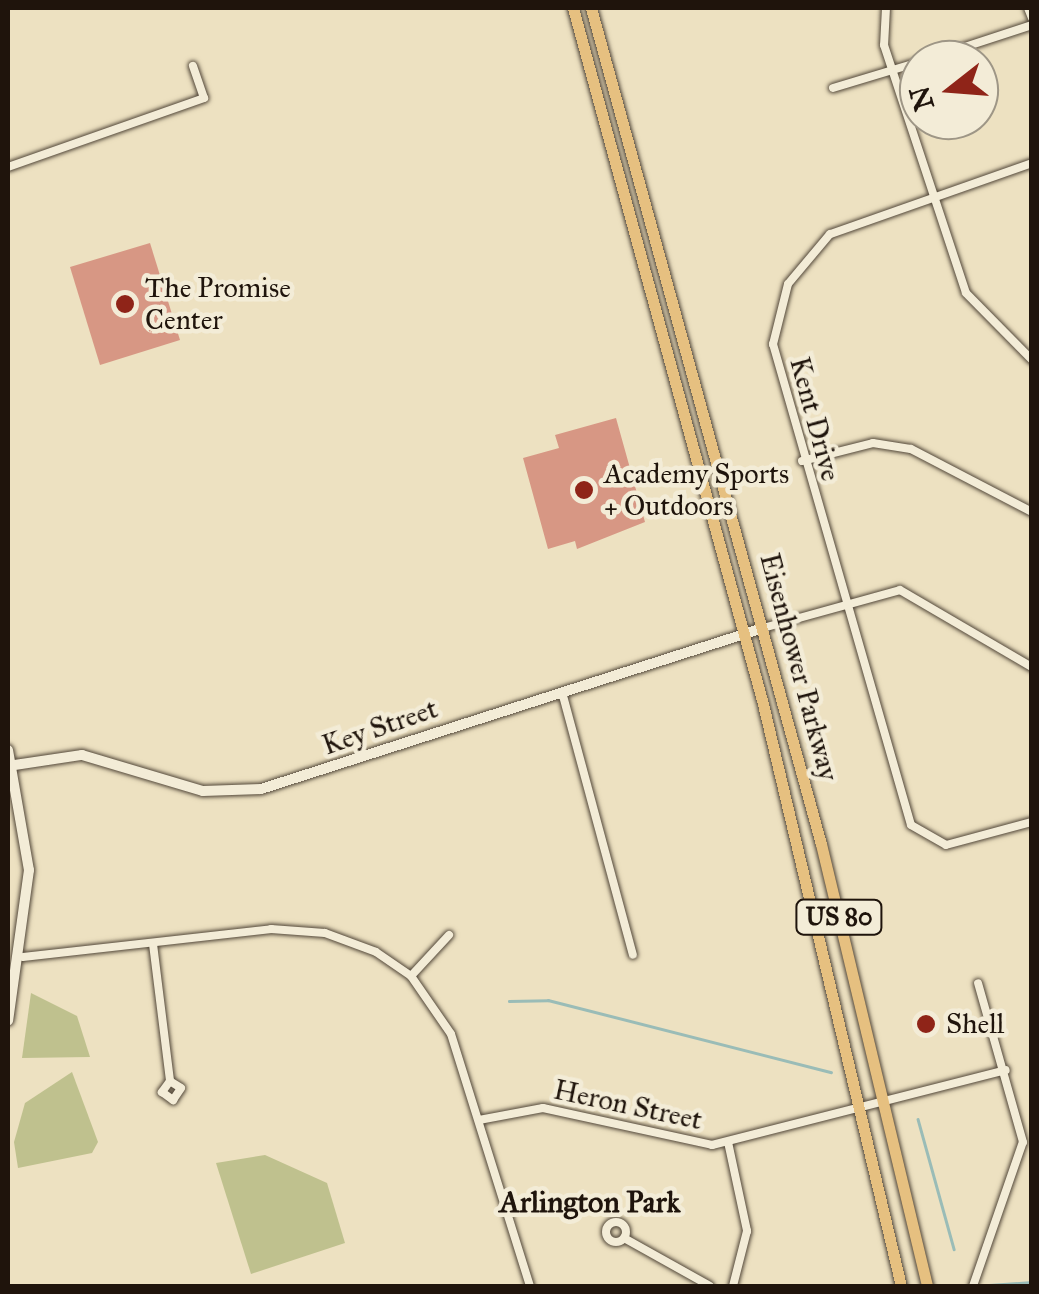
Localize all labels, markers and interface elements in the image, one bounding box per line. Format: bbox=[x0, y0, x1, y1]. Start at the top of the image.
north arrow bbox=[899, 40, 999, 140]
text: N bbox=[902, 82, 942, 115]
place label: The Promise Center bbox=[145, 271, 291, 337]
marker: The Promise Center bbox=[114, 293, 136, 315]
street label: Kent Drive bbox=[782, 353, 848, 485]
place label: Academy Sports + Outdoors bbox=[604, 457, 789, 523]
marker: Academy Sports + Outdoors bbox=[573, 479, 595, 501]
street label: Eisenhower Parkway bbox=[752, 550, 846, 784]
street label: Key Street bbox=[318, 692, 442, 762]
road number: US 80 bbox=[794, 897, 884, 937]
place label: Shell bbox=[946, 1007, 1004, 1041]
marker: Shell bbox=[915, 1013, 937, 1035]
street label: Heron Street bbox=[551, 1073, 705, 1137]
district label: Arlington Park bbox=[500, 1184, 680, 1220]

